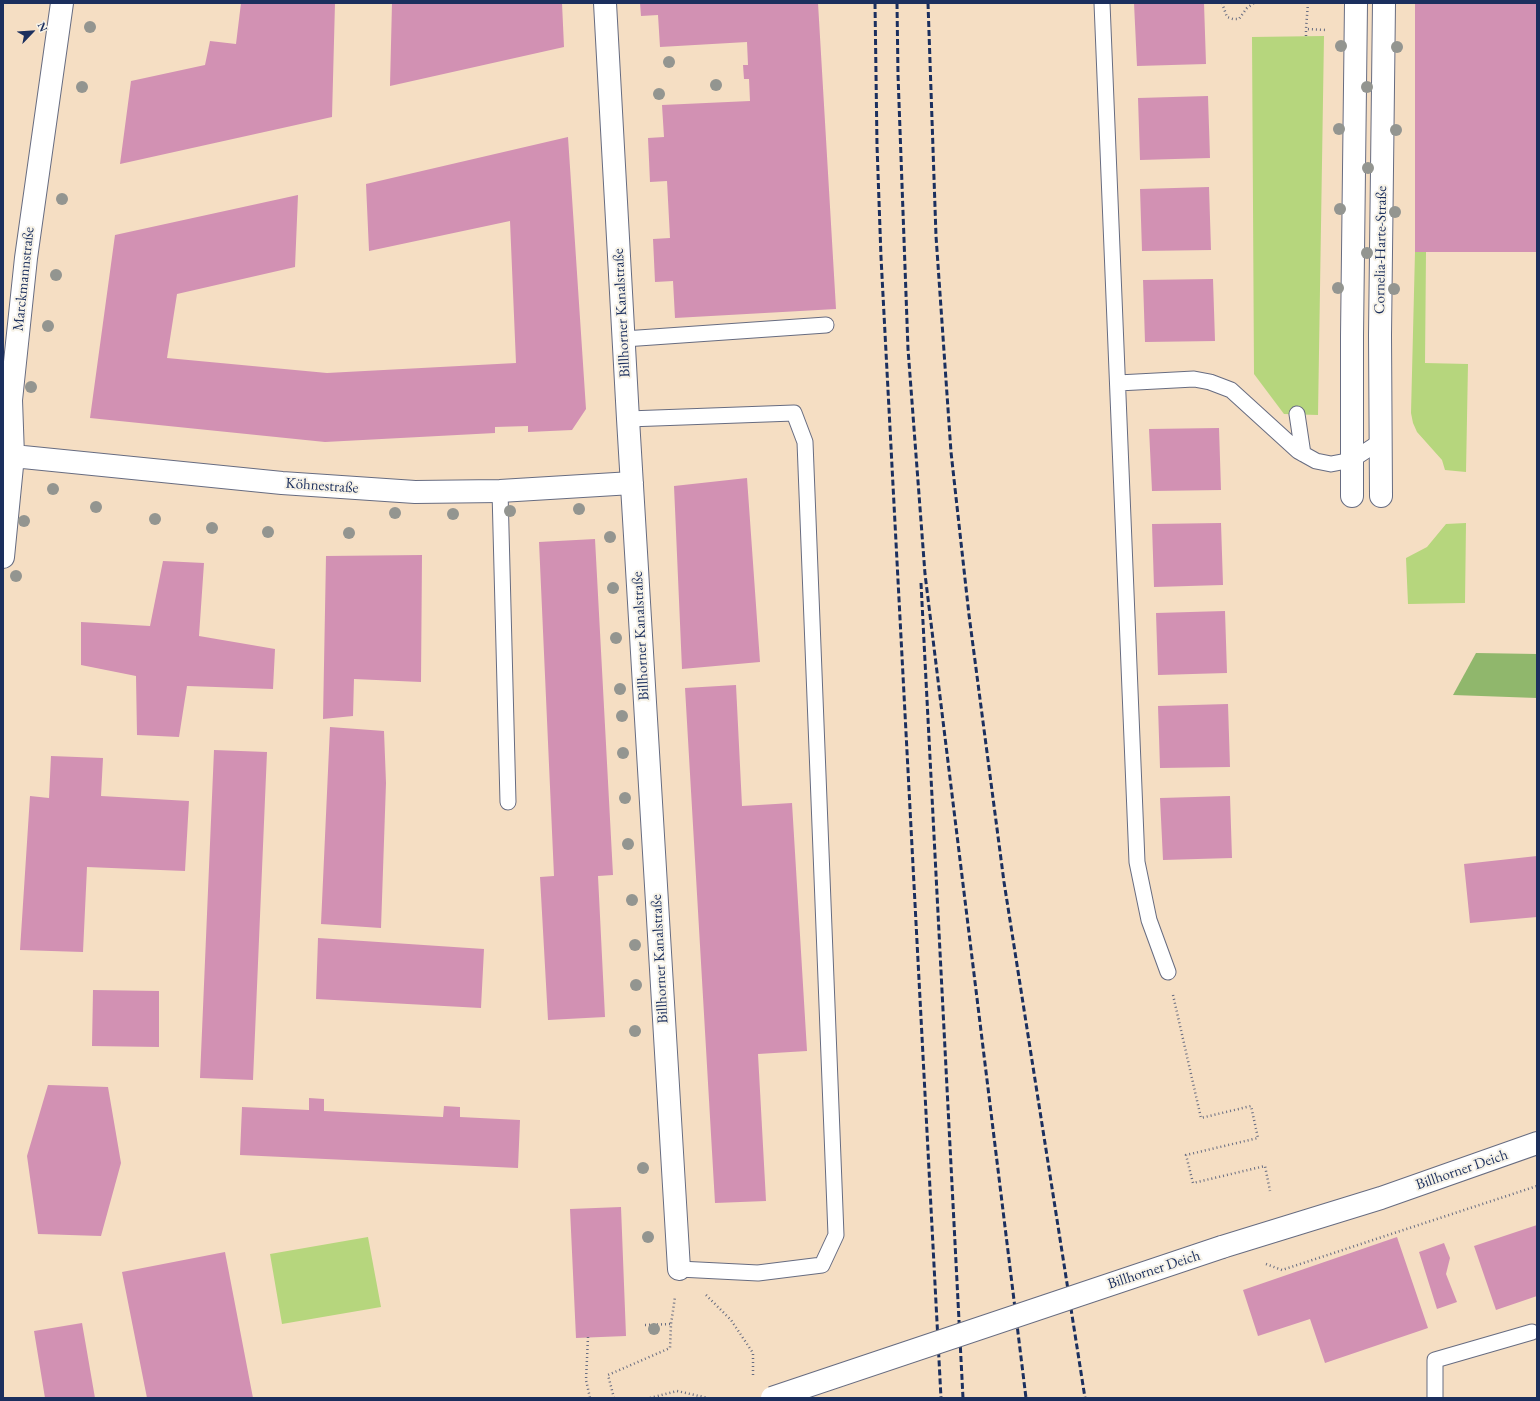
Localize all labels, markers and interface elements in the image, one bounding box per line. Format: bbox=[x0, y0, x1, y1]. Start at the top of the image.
north arrow bbox=[12, 12, 52, 52]
text: N bbox=[35, 20, 51, 34]
street label: Cornelia-Harte-Straße bbox=[1371, 186, 1391, 314]
street label: Marckmannstraße bbox=[10, 226, 38, 332]
street label: Billhorner Kanalstraße bbox=[610, 248, 634, 378]
street label: Köhnestraße bbox=[285, 474, 359, 498]
street label: Billhorner Kanalstraße bbox=[629, 571, 653, 701]
street label: Billhorner Kanalstraße bbox=[648, 894, 672, 1024]
street label: Billhorner Deich bbox=[1414, 1146, 1510, 1194]
street label: Billhorner Deich bbox=[1105, 1247, 1203, 1293]

